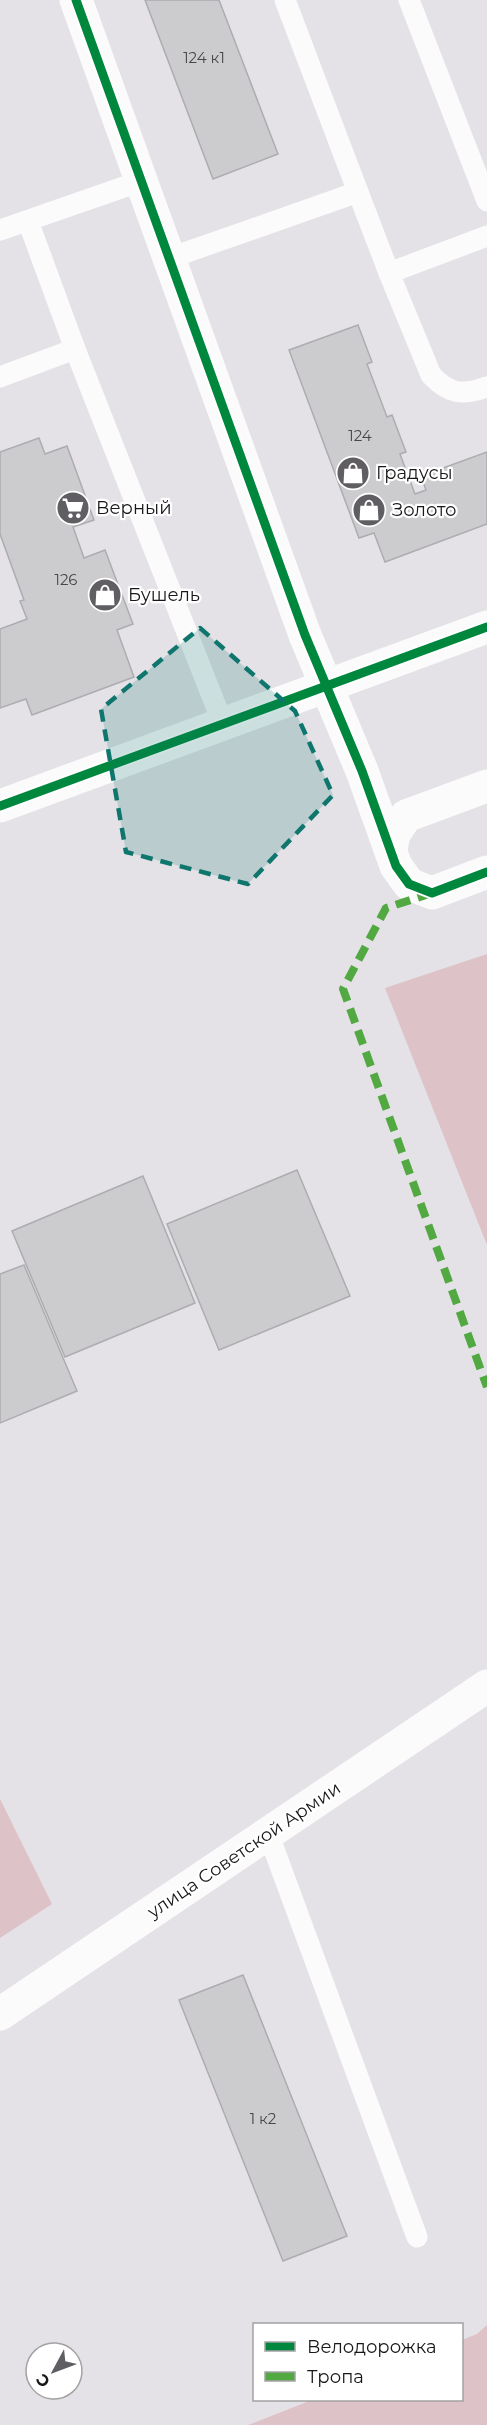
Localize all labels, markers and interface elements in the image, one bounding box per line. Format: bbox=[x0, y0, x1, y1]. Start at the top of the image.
house number: 124 к1 bbox=[183, 48, 225, 67]
house number: 124 bbox=[348, 426, 372, 445]
shop icon: Градусы bbox=[335, 455, 371, 491]
place label: Градусы bbox=[376, 462, 453, 484]
supermarket icon: Верный bbox=[55, 490, 91, 526]
shop icon: Золото bbox=[351, 492, 387, 528]
place label: Верный bbox=[96, 497, 172, 519]
place label: Золото bbox=[392, 499, 457, 521]
house number: 126 bbox=[54, 570, 78, 589]
shop icon: Бушель bbox=[87, 577, 123, 613]
place label: Бушель bbox=[128, 584, 200, 606]
street label: улица Советской Армии bbox=[142, 1777, 345, 1923]
house number: 1 к2 bbox=[250, 2109, 276, 2128]
legend bbox=[253, 2323, 463, 2401]
text: Велодорожка bbox=[307, 2336, 436, 2358]
north arrow bbox=[24, 2341, 84, 2401]
text: Тропа bbox=[307, 2366, 364, 2388]
text: С bbox=[32, 2370, 54, 2391]

